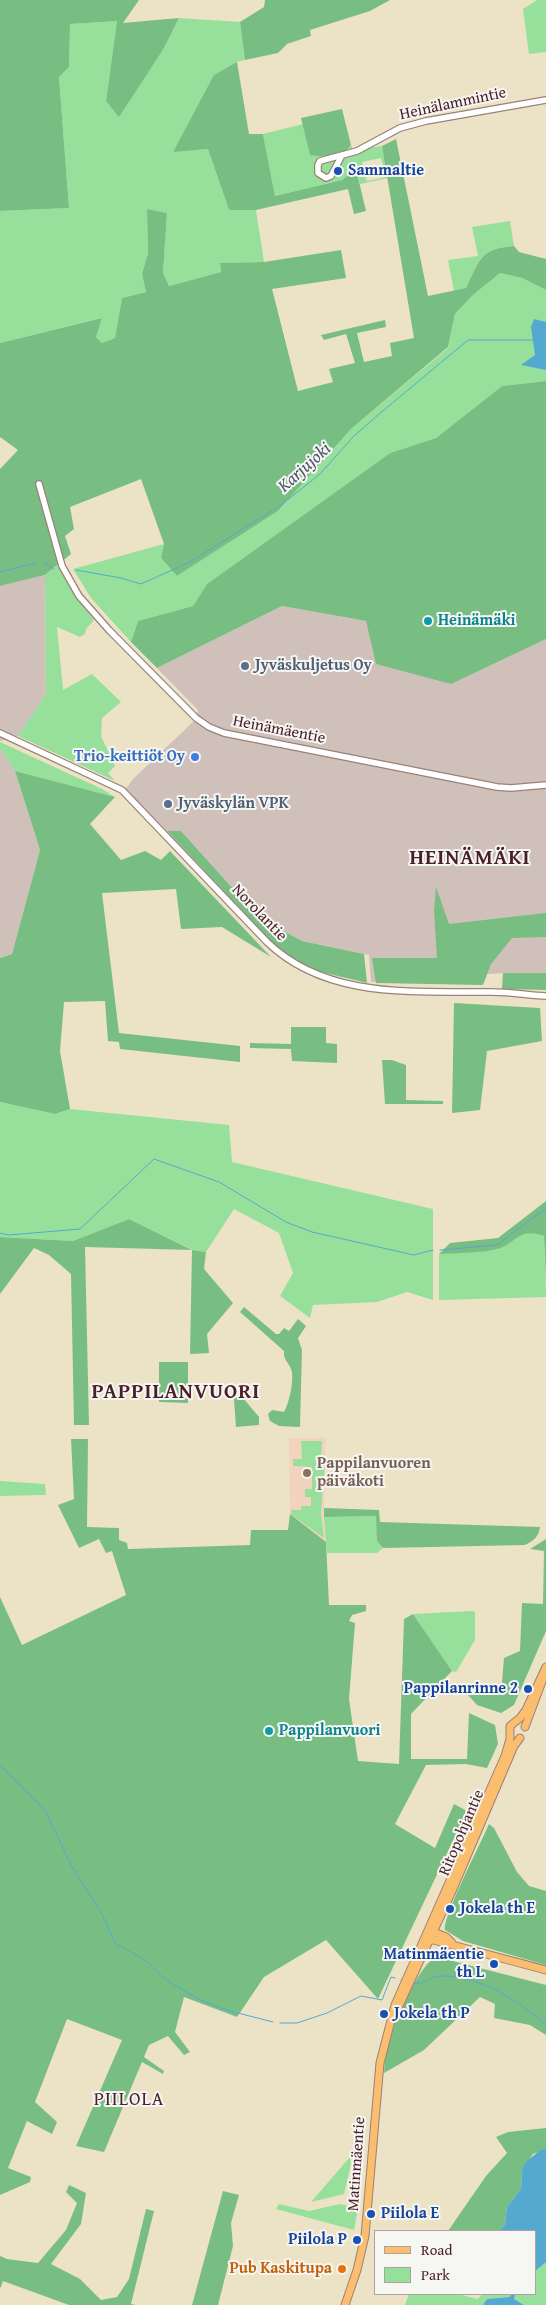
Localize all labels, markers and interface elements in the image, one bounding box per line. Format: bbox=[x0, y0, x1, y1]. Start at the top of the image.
street label: Heinälammintie bbox=[398, 83, 508, 125]
place label: Sammaltie bbox=[348, 161, 424, 181]
marker: Sammaltie bbox=[332, 165, 344, 177]
water label: Karjujoki bbox=[274, 439, 336, 497]
place label: Heinämäki bbox=[438, 611, 516, 631]
marker: Heinämäki bbox=[422, 615, 434, 627]
place label: Jyväskuljetus Oy bbox=[255, 656, 372, 676]
marker: Jyväskuljetus Oy bbox=[239, 660, 251, 672]
street label: Heinämäentie bbox=[231, 712, 327, 748]
place label: Trio-keittiöt Oy bbox=[74, 747, 185, 767]
marker: Trio-keittiöt Oy bbox=[189, 751, 201, 763]
place label: Jyväskylän VPK bbox=[178, 794, 289, 814]
marker: Jyväskylän VPK bbox=[162, 798, 174, 810]
district label: HEINÄMÄKI bbox=[408, 846, 532, 872]
street label: Norolantie bbox=[227, 880, 291, 946]
district label: PAPPILANVUORI bbox=[90, 1380, 262, 1406]
place label: Pappilanvuoren päiväkoti bbox=[317, 1454, 431, 1492]
marker: Pappilanvuoren päiväkoti bbox=[301, 1467, 313, 1479]
place label: Pappilanrinne 2 bbox=[404, 1679, 518, 1699]
marker: Pappilanrinne 2 bbox=[522, 1683, 534, 1695]
place label: Pappilanvuori bbox=[279, 1721, 380, 1741]
marker: Pappilanvuori bbox=[263, 1725, 275, 1737]
street label: Ritopohjantie bbox=[435, 1787, 489, 1879]
place label: Jokela th E bbox=[460, 1899, 535, 1919]
marker: Jokela th E bbox=[444, 1903, 456, 1915]
place label: Matinmäentie th L bbox=[383, 1945, 484, 1983]
marker: Matinmäentie th L bbox=[488, 1958, 500, 1970]
place label: Jokela th P bbox=[394, 2004, 470, 2024]
marker: Jokela th P bbox=[378, 2008, 390, 2020]
district label: PIILOLA bbox=[93, 2089, 165, 2111]
street label: Matinmäentie bbox=[344, 2116, 370, 2212]
place label: Piilola E bbox=[381, 2204, 439, 2224]
marker: Piilola E bbox=[365, 2208, 377, 2220]
place label: Piilola P bbox=[288, 2230, 347, 2250]
legend bbox=[374, 2230, 536, 2295]
marker: Piilola P bbox=[351, 2234, 363, 2246]
text: Road bbox=[421, 2239, 452, 2260]
place label: Pub Kaskitupa bbox=[229, 2259, 332, 2279]
marker: Pub Kaskitupa bbox=[336, 2263, 348, 2275]
text: Park bbox=[421, 2264, 450, 2285]

